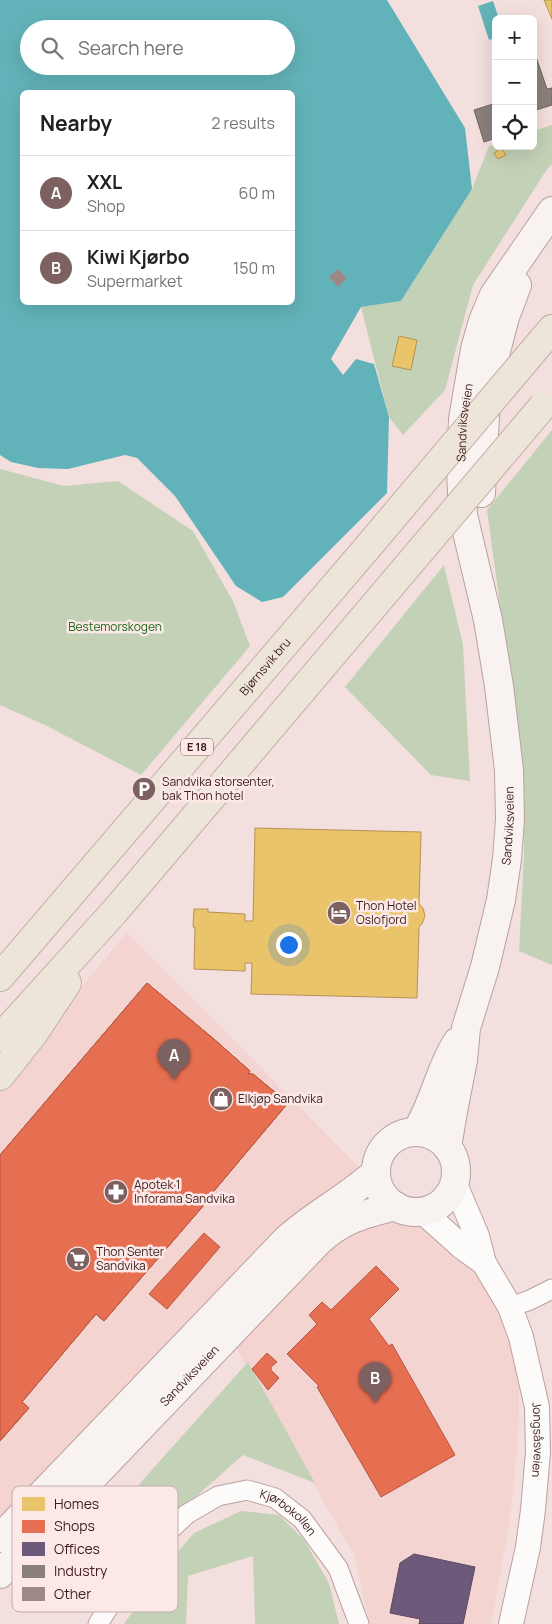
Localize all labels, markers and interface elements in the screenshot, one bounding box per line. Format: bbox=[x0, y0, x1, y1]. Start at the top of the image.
map controls bbox=[492, 15, 537, 150]
button: + bbox=[492, 15, 537, 60]
search box bbox=[20, 20, 295, 75]
icon: search bbox=[38, 34, 66, 62]
text: Search here bbox=[78, 35, 184, 61]
button: − bbox=[492, 60, 537, 105]
button: locate bbox=[492, 105, 537, 150]
text: Nearby bbox=[40, 109, 112, 137]
text: 2 results bbox=[211, 112, 275, 134]
text: XXL bbox=[87, 169, 122, 195]
text: A bbox=[51, 182, 61, 204]
text: 60 m bbox=[239, 182, 275, 204]
text: Shop bbox=[87, 195, 125, 217]
text: Kiwi Kjørbo bbox=[87, 244, 190, 270]
text: B bbox=[51, 257, 61, 279]
text: 150 m bbox=[233, 257, 275, 279]
text: Supermarket bbox=[87, 270, 183, 292]
street label: Sandviksveien bbox=[452, 382, 477, 462]
park label: Bestemorskogen bbox=[68, 618, 162, 635]
street label: Bjørnsvik bru bbox=[235, 634, 294, 699]
road number: E 18 bbox=[181, 739, 213, 756]
place label: Sandvika storsenter, bak Thon hotel bbox=[162, 773, 275, 804]
parking icon: Sandvika storsenter, bak Thon hotel bbox=[131, 776, 157, 802]
street label: Sandviksveien bbox=[497, 786, 518, 866]
place label: Thon Hotel Oslofjord bbox=[356, 897, 417, 928]
hotel icon: Thon Hotel Oslofjord bbox=[326, 900, 352, 926]
your location bbox=[276, 932, 302, 958]
pin: A bbox=[158, 1039, 190, 1080]
shop icon: Elkjøp Sandvika bbox=[208, 1086, 234, 1112]
place label: Elkjøp Sandvika bbox=[238, 1090, 323, 1107]
place label: Apotek 1 Inforama Sandvika bbox=[134, 1176, 235, 1207]
pharmacy icon: Apotek 1 Inforama Sandvika bbox=[103, 1179, 129, 1205]
place label: Thon Senter Sandvika bbox=[96, 1243, 165, 1274]
supermarket icon: Thon Senter Sandvika bbox=[65, 1246, 91, 1272]
street label: Sandviksveien bbox=[156, 1341, 223, 1410]
pin: B bbox=[359, 1362, 391, 1403]
street label: Jongsåsveien bbox=[528, 1400, 547, 1478]
street label: Kjørbokollen bbox=[258, 1485, 320, 1539]
legend bbox=[12, 1486, 178, 1612]
text: Homes bbox=[54, 1494, 99, 1513]
text: Shops bbox=[54, 1516, 95, 1535]
text: Offices bbox=[54, 1539, 100, 1558]
text: Industry bbox=[54, 1561, 108, 1580]
text: Other bbox=[54, 1584, 91, 1603]

